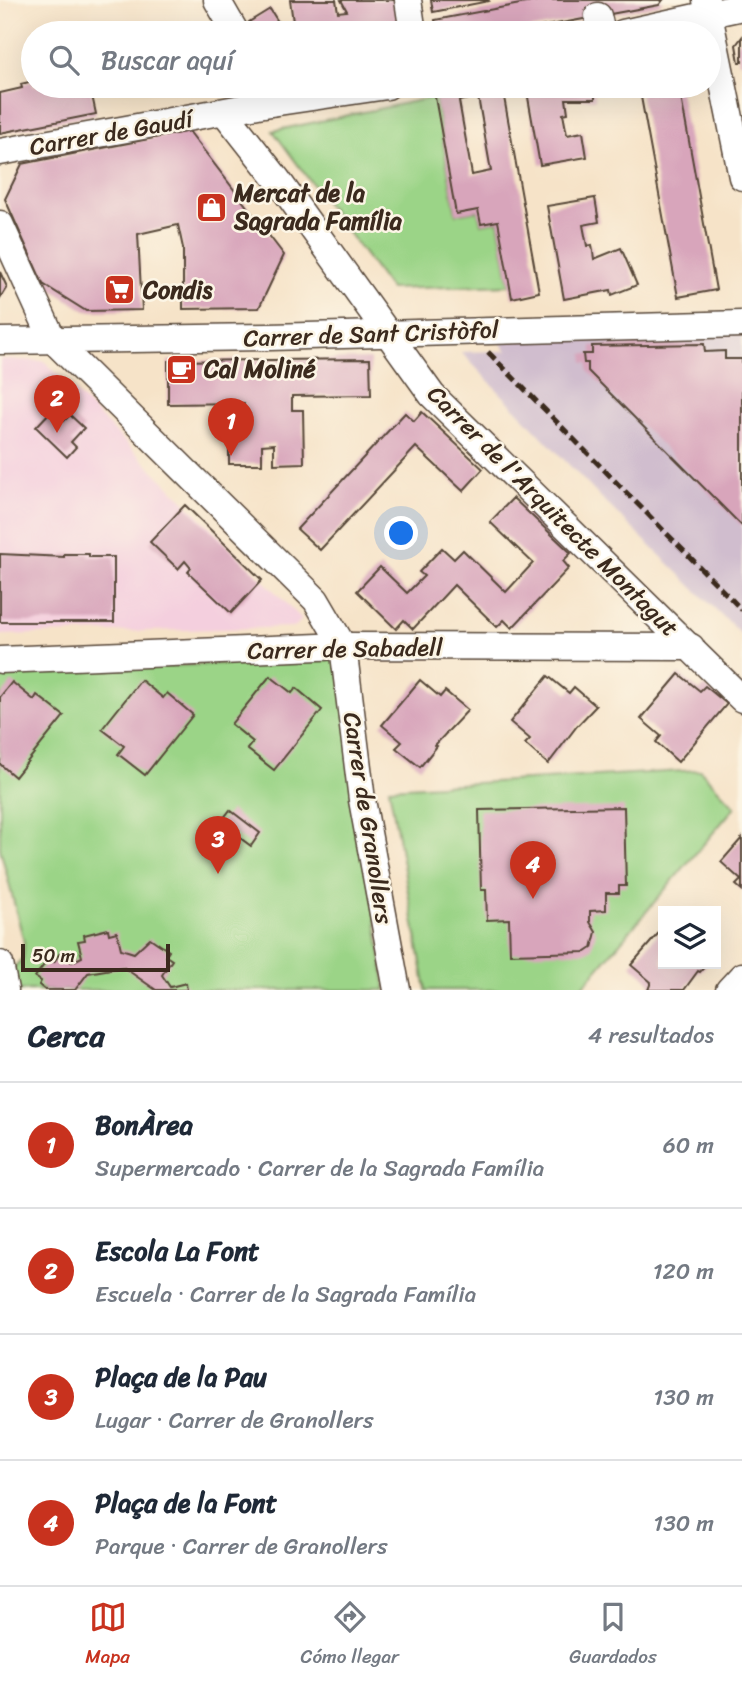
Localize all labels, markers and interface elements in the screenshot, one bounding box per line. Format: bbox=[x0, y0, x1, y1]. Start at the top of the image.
search box bbox=[21, 21, 721, 98]
text: Buscar aquí bbox=[101, 37, 234, 83]
icon: search bbox=[45, 41, 83, 79]
street label: Carrer de Gaudí bbox=[26, 97, 199, 168]
place label: Mercat de la Sagrada Família bbox=[233, 172, 403, 242]
shop icon: Mercat de la Sagrada Família bbox=[194, 190, 228, 224]
place label: Condis bbox=[142, 269, 213, 311]
supermarket icon: Condis bbox=[103, 273, 137, 307]
street label: Carrer de Sant Cristòfol bbox=[243, 309, 500, 359]
place label: Cal Moliné bbox=[203, 348, 316, 390]
cafe icon: Cal Moliné bbox=[164, 352, 198, 386]
pin: 2 bbox=[34, 375, 80, 433]
street label: Carrer de l'Arquitecte Montagut bbox=[417, 375, 689, 647]
pin: 1 bbox=[208, 398, 254, 456]
your location bbox=[384, 516, 418, 550]
street label: Carrer de Sabadell bbox=[247, 626, 444, 672]
street label: Carrer de Granollers bbox=[331, 709, 406, 928]
pin: 3 bbox=[195, 816, 241, 874]
pin: 4 bbox=[510, 841, 556, 899]
map controls bbox=[658, 906, 721, 969]
button: layers bbox=[658, 906, 721, 969]
text: 50 m bbox=[32, 939, 75, 972]
scale bar bbox=[21, 941, 170, 973]
text: Cerca bbox=[28, 1009, 104, 1063]
text: 4 resultados bbox=[588, 1015, 714, 1056]
text: BonÀrea bbox=[95, 1102, 193, 1148]
text: 1 bbox=[46, 1125, 56, 1166]
text: 60 m bbox=[663, 1125, 714, 1166]
text: Supermercado · Carrer de la Sagrada Família bbox=[95, 1148, 544, 1189]
text: Escola La Font bbox=[95, 1228, 259, 1274]
text: 2 bbox=[44, 1251, 58, 1292]
text: 120 m bbox=[653, 1251, 714, 1292]
text: Escuela · Carrer de la Sagrada Família bbox=[95, 1274, 476, 1315]
text: Plaça de la Pau bbox=[95, 1354, 267, 1400]
text: 3 bbox=[45, 1377, 57, 1418]
text: 130 m bbox=[653, 1377, 714, 1418]
text: Lugar · Carrer de Granollers bbox=[95, 1400, 374, 1441]
text: Plaça de la Font bbox=[95, 1480, 277, 1526]
text: 4 bbox=[44, 1503, 58, 1544]
text: 130 m bbox=[653, 1503, 714, 1544]
text: Parque · Carrer de Granollers bbox=[95, 1526, 388, 1567]
tab: Mapa bbox=[85, 1598, 130, 1673]
tab: Cómo llegar bbox=[301, 1598, 399, 1673]
tab: Guardados bbox=[569, 1598, 657, 1673]

